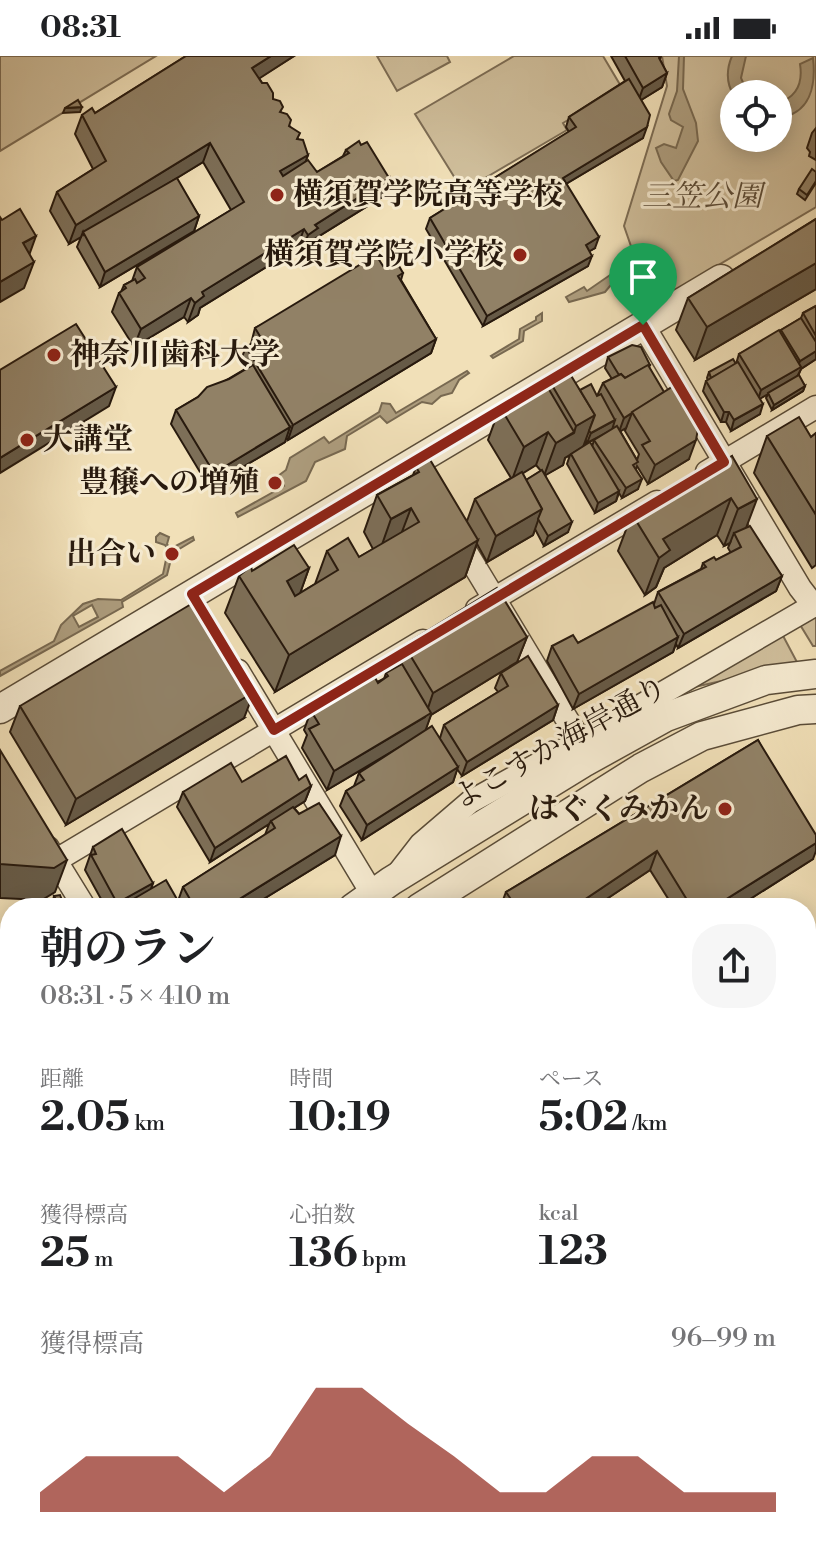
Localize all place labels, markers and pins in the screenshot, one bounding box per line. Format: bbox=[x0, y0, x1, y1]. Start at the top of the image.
place label: 横須賀学院高等学校 bbox=[293, 176, 563, 214]
marker: 横須賀学院高等学校 bbox=[268, 186, 286, 204]
place label: 横須賀学院小学校 bbox=[264, 236, 504, 274]
pin bbox=[609, 243, 677, 325]
marker: 横須賀学院小学校 bbox=[511, 246, 529, 264]
place label: 神奈川歯科大学 bbox=[70, 336, 280, 374]
marker: 神奈川歯科大学 bbox=[45, 346, 63, 364]
place label: 大講堂 bbox=[43, 421, 133, 459]
marker: 大講堂 bbox=[18, 431, 36, 449]
place label: 豊穣への増殖 bbox=[79, 464, 259, 502]
marker: 豊穣への増殖 bbox=[266, 474, 284, 492]
place label: 出合い bbox=[66, 535, 156, 573]
marker: 出合い bbox=[163, 545, 181, 563]
place label: はぐくみかん bbox=[529, 790, 709, 828]
marker: はぐくみかん bbox=[716, 800, 734, 818]

